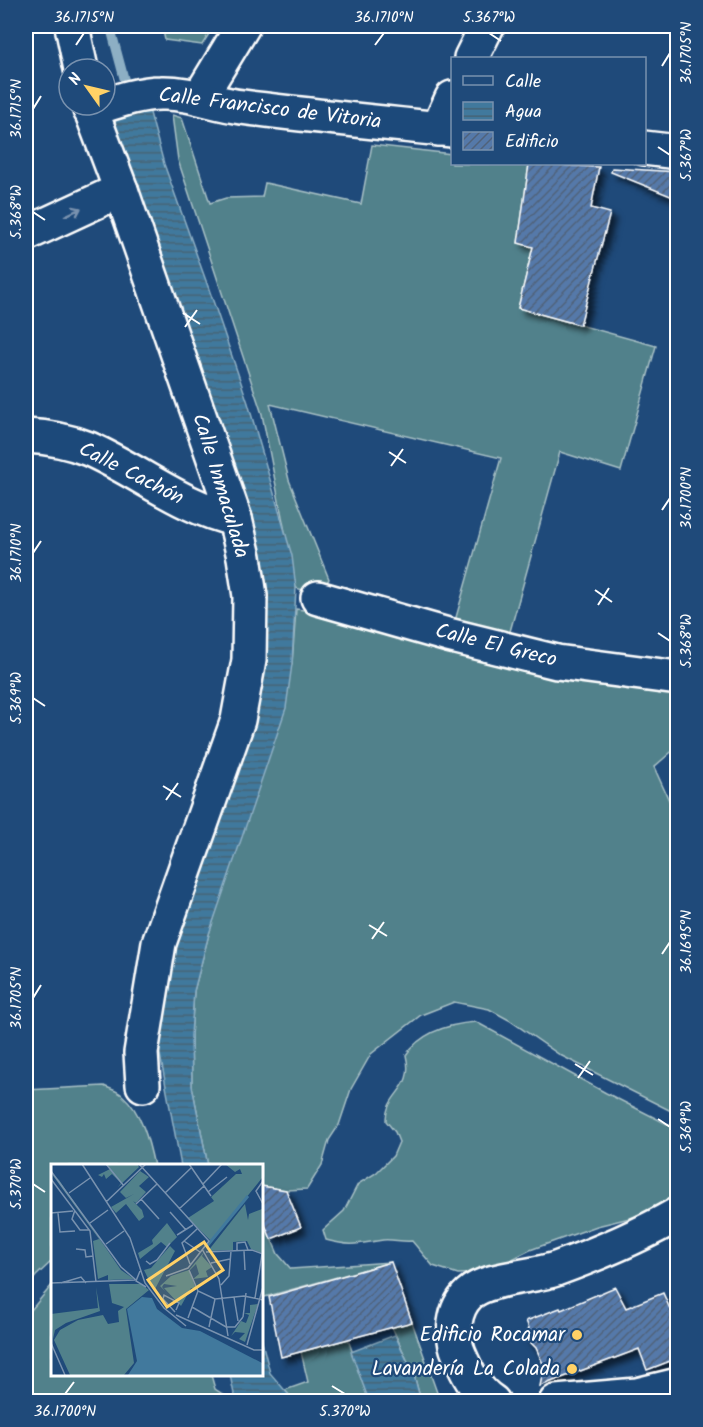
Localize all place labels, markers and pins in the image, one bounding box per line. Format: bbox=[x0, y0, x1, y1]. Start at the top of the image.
place label: Edificio Rocamar bbox=[419, 1319, 566, 1352]
marker: Edificio Rocamar bbox=[570, 1328, 584, 1342]
place label: Lavandería La Colada bbox=[371, 1353, 560, 1386]
marker: Lavandería La Colada bbox=[565, 1362, 579, 1376]

